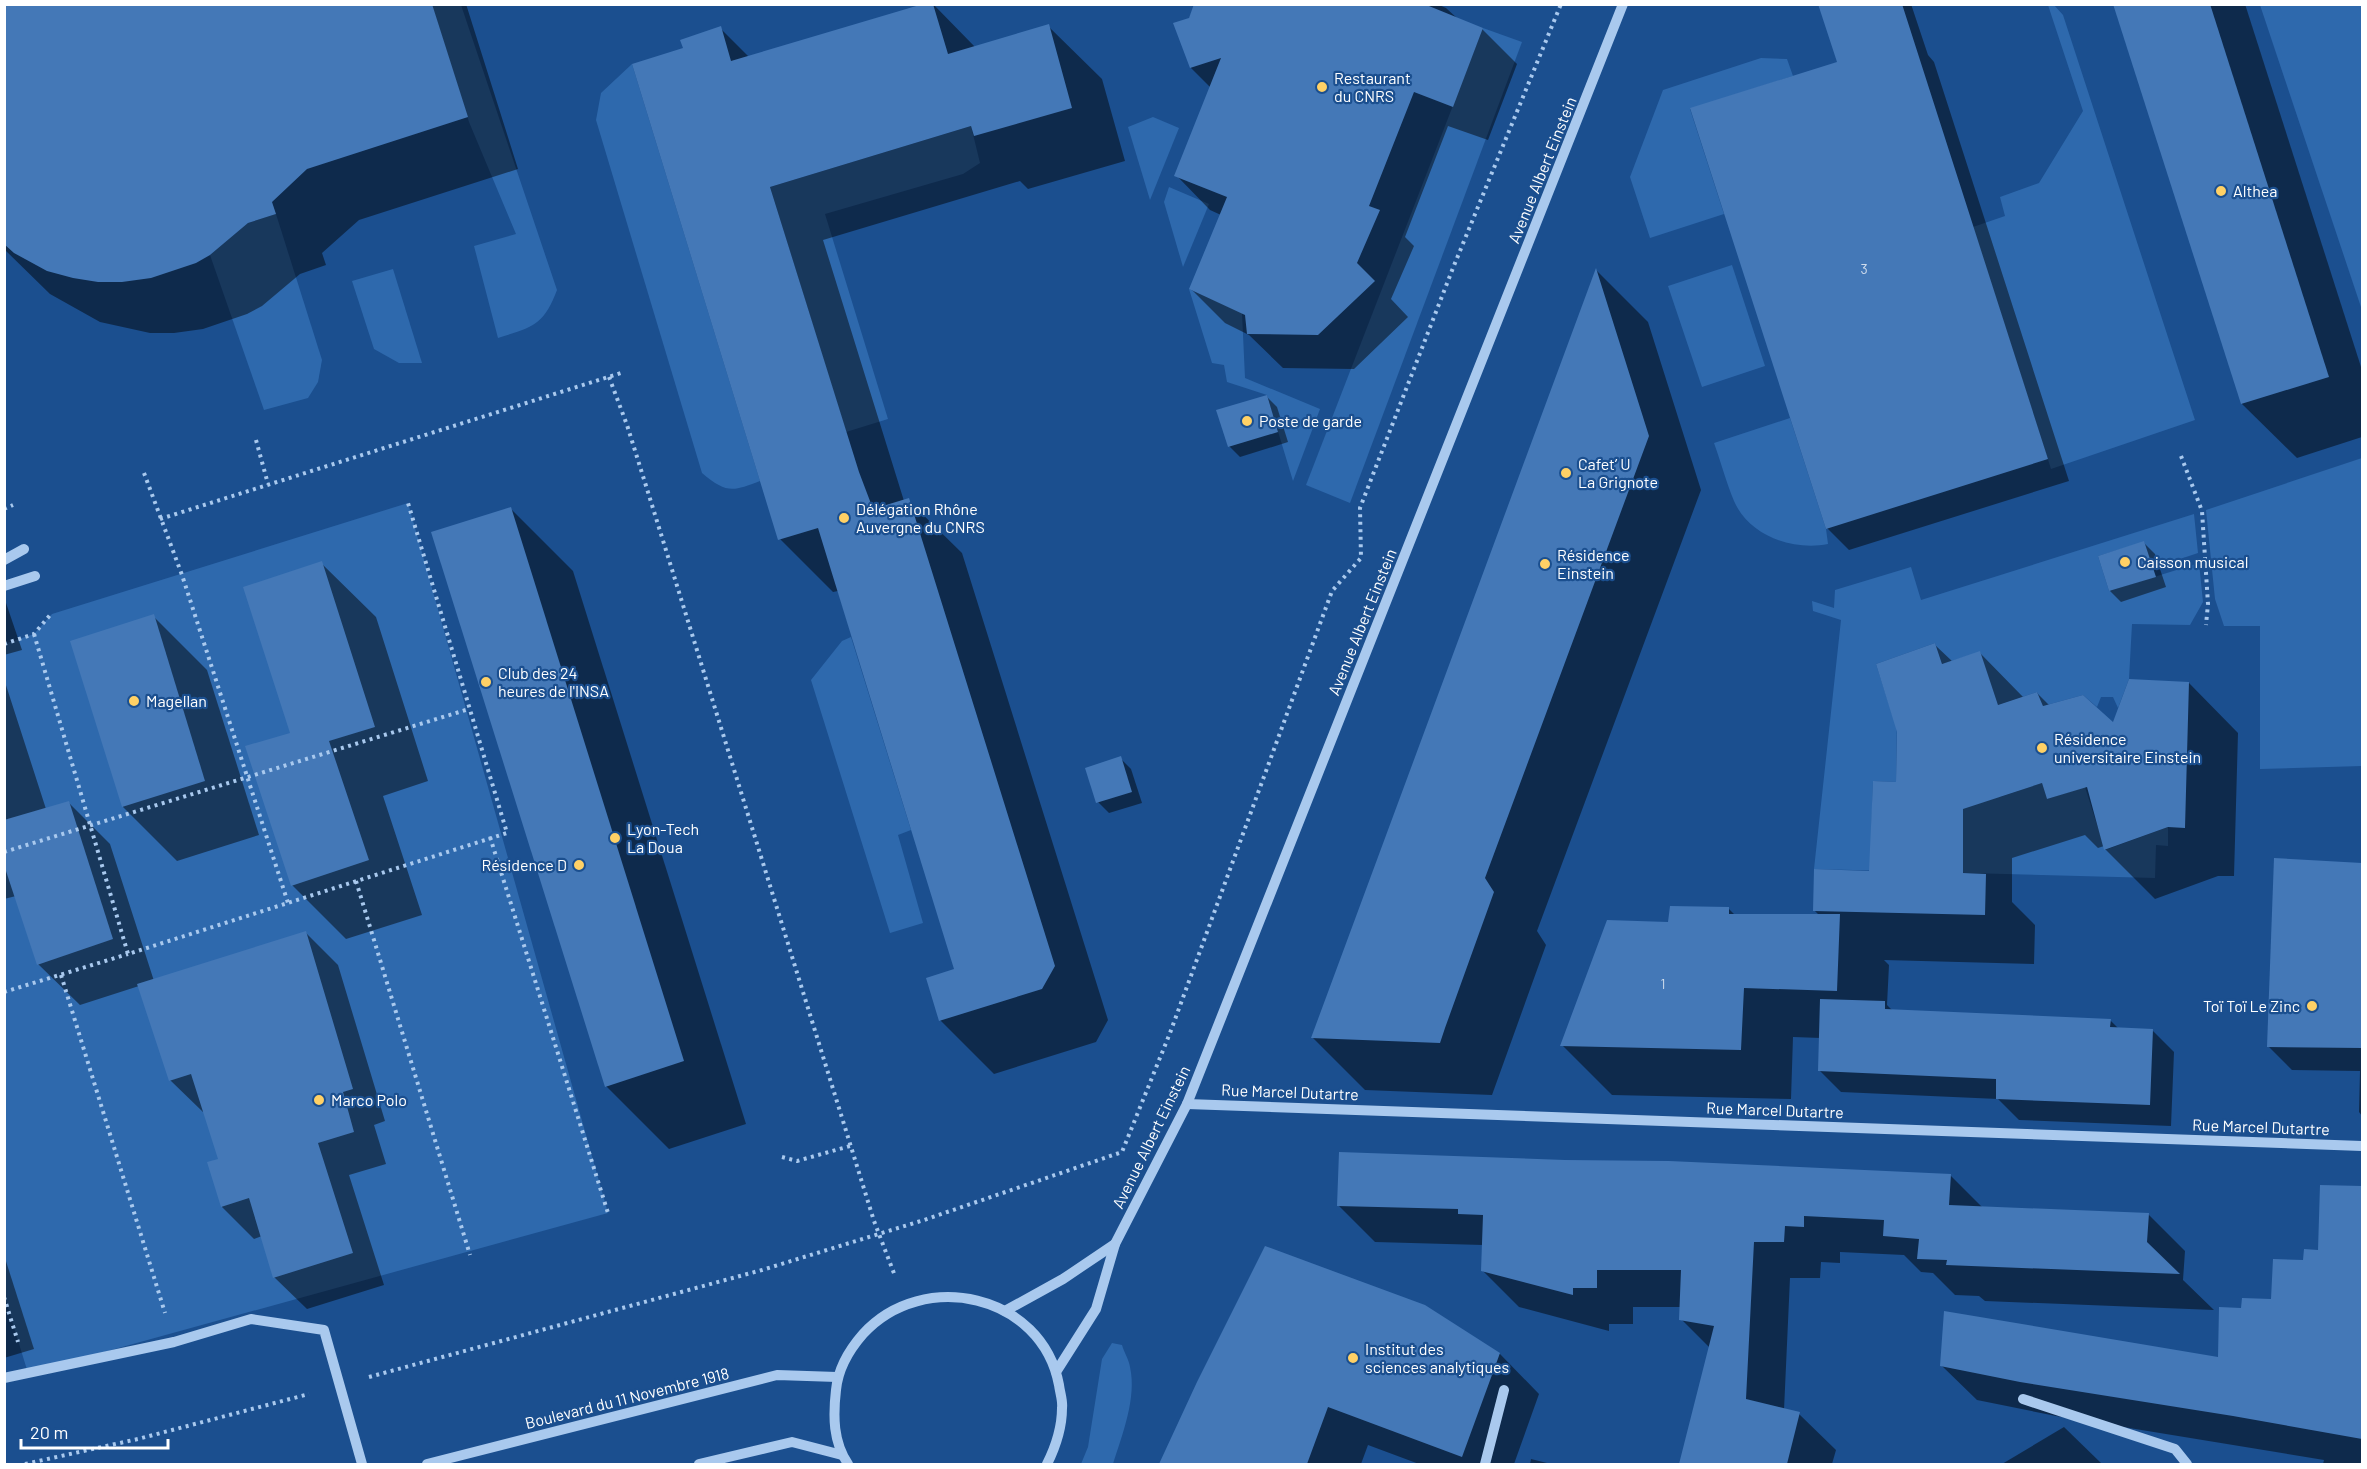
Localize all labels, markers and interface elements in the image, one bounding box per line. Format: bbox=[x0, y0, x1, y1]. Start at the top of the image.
place label: Restaurant du CNRS bbox=[1334, 68, 1411, 105]
marker: Restaurant du CNRS bbox=[1315, 80, 1329, 94]
street label: Avenue Albert Einstein bbox=[1503, 94, 1580, 246]
place label: Althea bbox=[2233, 181, 2277, 200]
marker: Althea bbox=[2214, 184, 2228, 198]
house number: 3 bbox=[1860, 260, 1868, 277]
place label: Poste de garde bbox=[1259, 411, 1362, 430]
marker: Poste de garde bbox=[1240, 414, 1254, 428]
place label: Cafet’ U La Grignote bbox=[1578, 454, 1658, 491]
marker: Cafet’ U La Grignote bbox=[1559, 466, 1573, 480]
place label: Délégation Rhône Auvergne du CNRS bbox=[856, 499, 985, 536]
marker: Délégation Rhône Auvergne du CNRS bbox=[837, 511, 851, 525]
place label: Résidence Einstein bbox=[1557, 545, 1629, 582]
street label: Avenue Albert Einstein bbox=[1323, 546, 1400, 698]
place label: Caisson musical bbox=[2137, 552, 2248, 571]
marker: Caisson musical bbox=[2118, 555, 2132, 569]
marker: Résidence Einstein bbox=[1538, 557, 1552, 571]
place label: Club des 24 heures de l'INSA bbox=[498, 663, 609, 700]
marker: Club des 24 heures de l'INSA bbox=[479, 675, 493, 689]
place label: Magellan bbox=[146, 691, 207, 710]
marker: Magellan bbox=[127, 694, 141, 708]
place label: Résidence universitaire Einstein bbox=[2054, 729, 2201, 766]
marker: Résidence universitaire Einstein bbox=[2035, 741, 2049, 755]
place label: Lyon-Tech La Doua bbox=[627, 819, 699, 856]
marker: Lyon-Tech La Doua bbox=[608, 831, 622, 845]
place label: Résidence D bbox=[481, 855, 567, 874]
marker: Résidence D bbox=[572, 858, 586, 872]
house number: 1 bbox=[1661, 975, 1665, 992]
place label: Toï Toï Le Zinc bbox=[2203, 996, 2300, 1015]
marker: Toï Toï Le Zinc bbox=[2305, 999, 2319, 1013]
street label: Avenue Albert Einstein bbox=[1108, 1062, 1193, 1211]
street label: Rue Marcel Dutartre bbox=[1221, 1080, 1359, 1103]
place label: Marco Polo bbox=[331, 1090, 407, 1109]
marker: Marco Polo bbox=[312, 1093, 326, 1107]
street label: Rue Marcel Dutartre bbox=[1706, 1098, 1844, 1121]
street label: Rue Marcel Dutartre bbox=[2192, 1115, 2330, 1138]
place label: Institut des sciences analytiques bbox=[1365, 1339, 1509, 1376]
marker: Institut des sciences analytiques bbox=[1346, 1351, 1360, 1365]
street label: Boulevard du 11 Novembre 1918 bbox=[523, 1363, 731, 1432]
scale bar bbox=[21, 1412, 168, 1450]
text: 20 m bbox=[30, 1421, 68, 1443]

